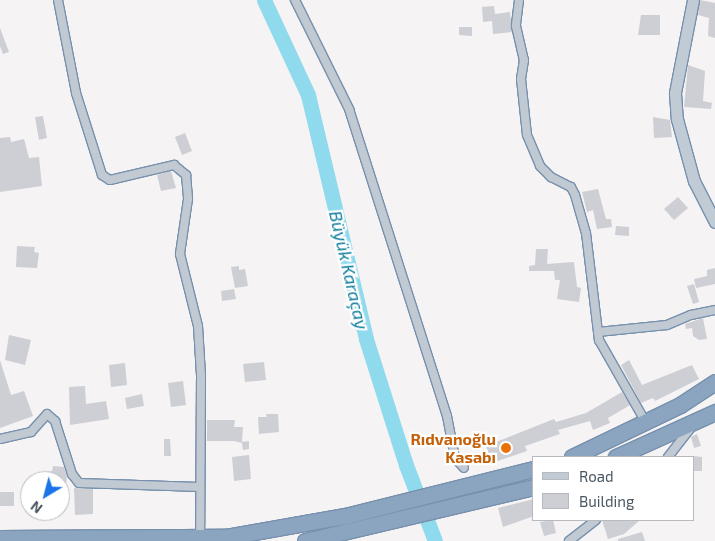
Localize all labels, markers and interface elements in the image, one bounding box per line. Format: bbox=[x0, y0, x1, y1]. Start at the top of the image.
water label: Büyük Karaçay bbox=[325, 209, 373, 331]
place label: Rıdvanoğlu Kasabı bbox=[411, 429, 496, 467]
marker: Rıdvanoğlu Kasabı bbox=[500, 442, 512, 454]
legend bbox=[532, 456, 695, 521]
text: Road bbox=[579, 467, 614, 485]
north arrow bbox=[20, 471, 70, 521]
text: Building bbox=[579, 492, 634, 510]
text: N bbox=[27, 498, 45, 517]

